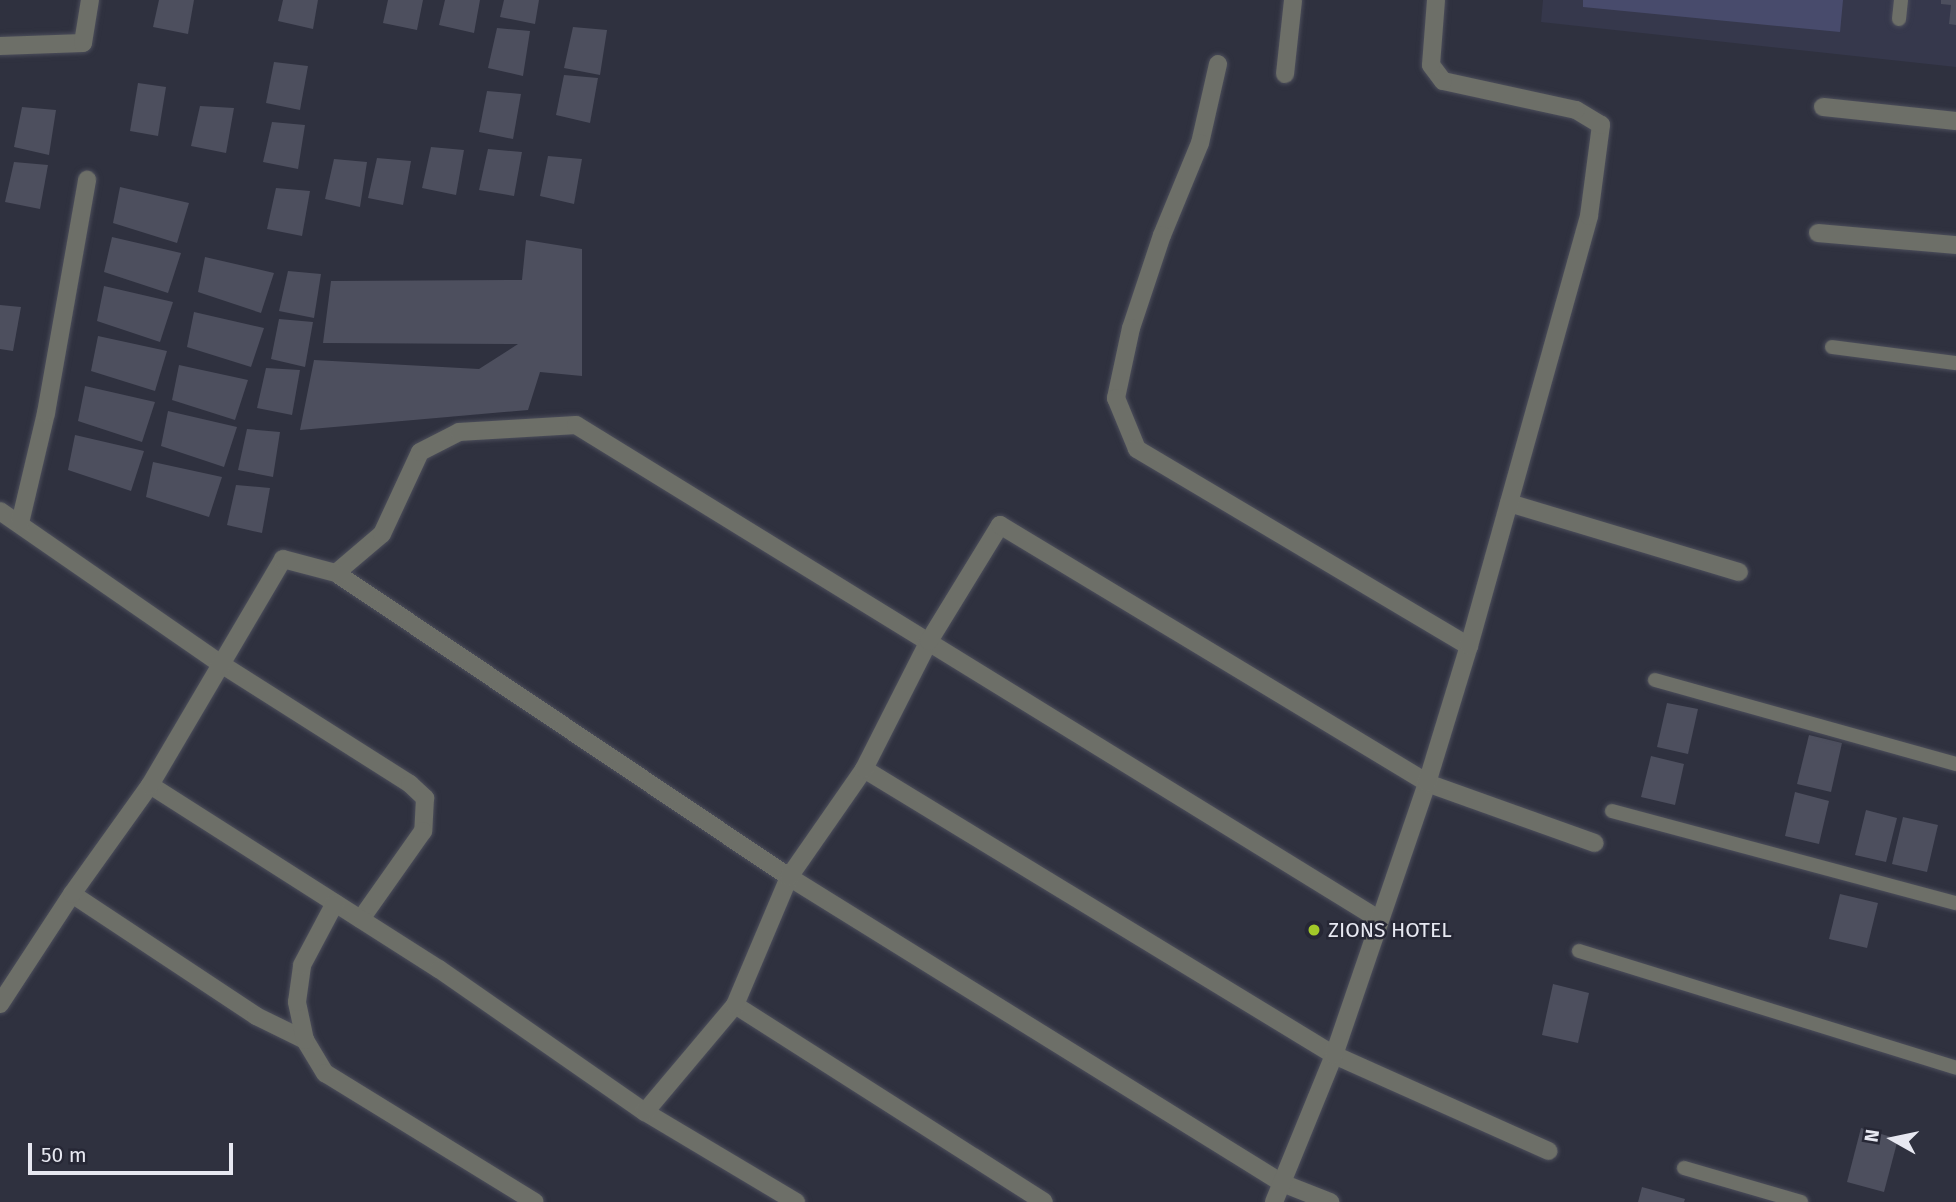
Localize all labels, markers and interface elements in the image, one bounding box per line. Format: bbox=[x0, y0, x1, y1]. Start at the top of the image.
place label: ZIONS HOTEL bbox=[1328, 917, 1452, 943]
marker: ZIONS HOTEL bbox=[1306, 922, 1322, 938]
north arrow bbox=[1858, 1104, 1928, 1174]
scale bar bbox=[32, 1128, 236, 1172]
text: N bbox=[1859, 1128, 1884, 1144]
text: 50 m bbox=[41, 1142, 87, 1168]

